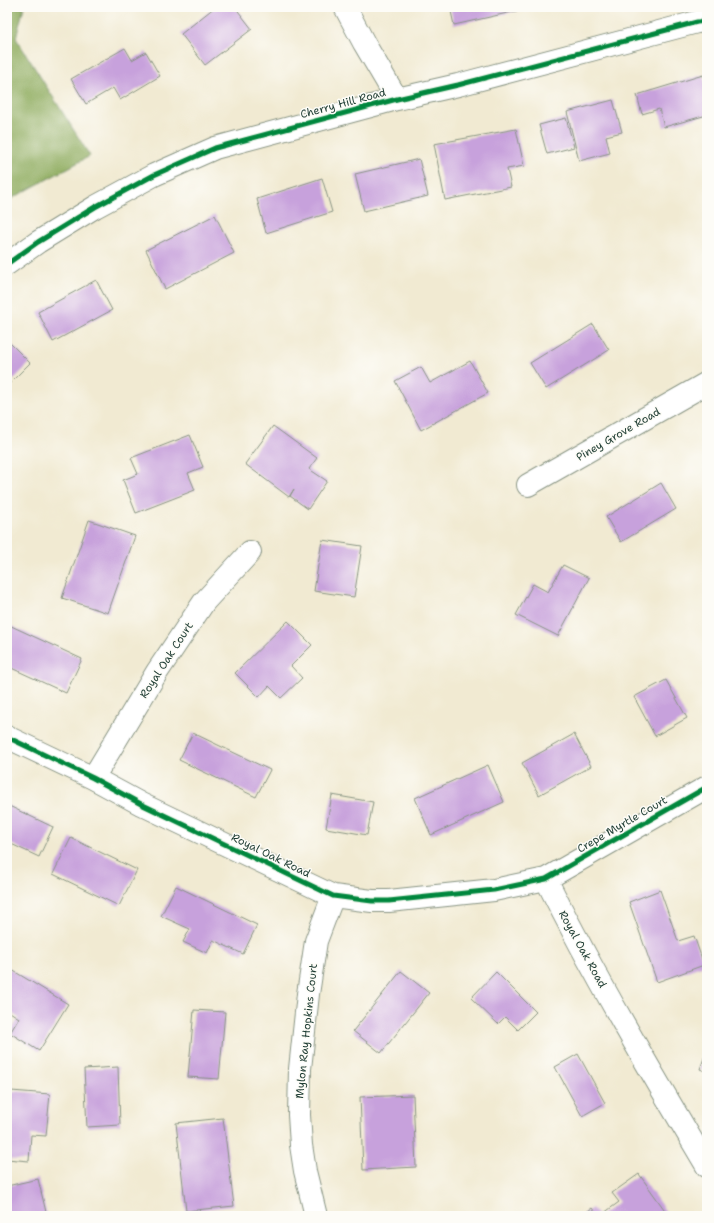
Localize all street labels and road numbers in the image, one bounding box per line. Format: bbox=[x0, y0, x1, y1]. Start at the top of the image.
street label: Cherry Hill Road bbox=[299, 85, 388, 122]
street label: Piney Grove Road bbox=[573, 404, 663, 465]
street label: Royal Oak Court bbox=[136, 619, 197, 701]
street label: Crepe Myrtle Court bbox=[574, 792, 670, 856]
street label: Royal Oak Road bbox=[229, 830, 313, 881]
street label: Royal Oak Road bbox=[555, 908, 610, 991]
street label: Mylon Ray Hopkins Court bbox=[292, 963, 321, 1099]

